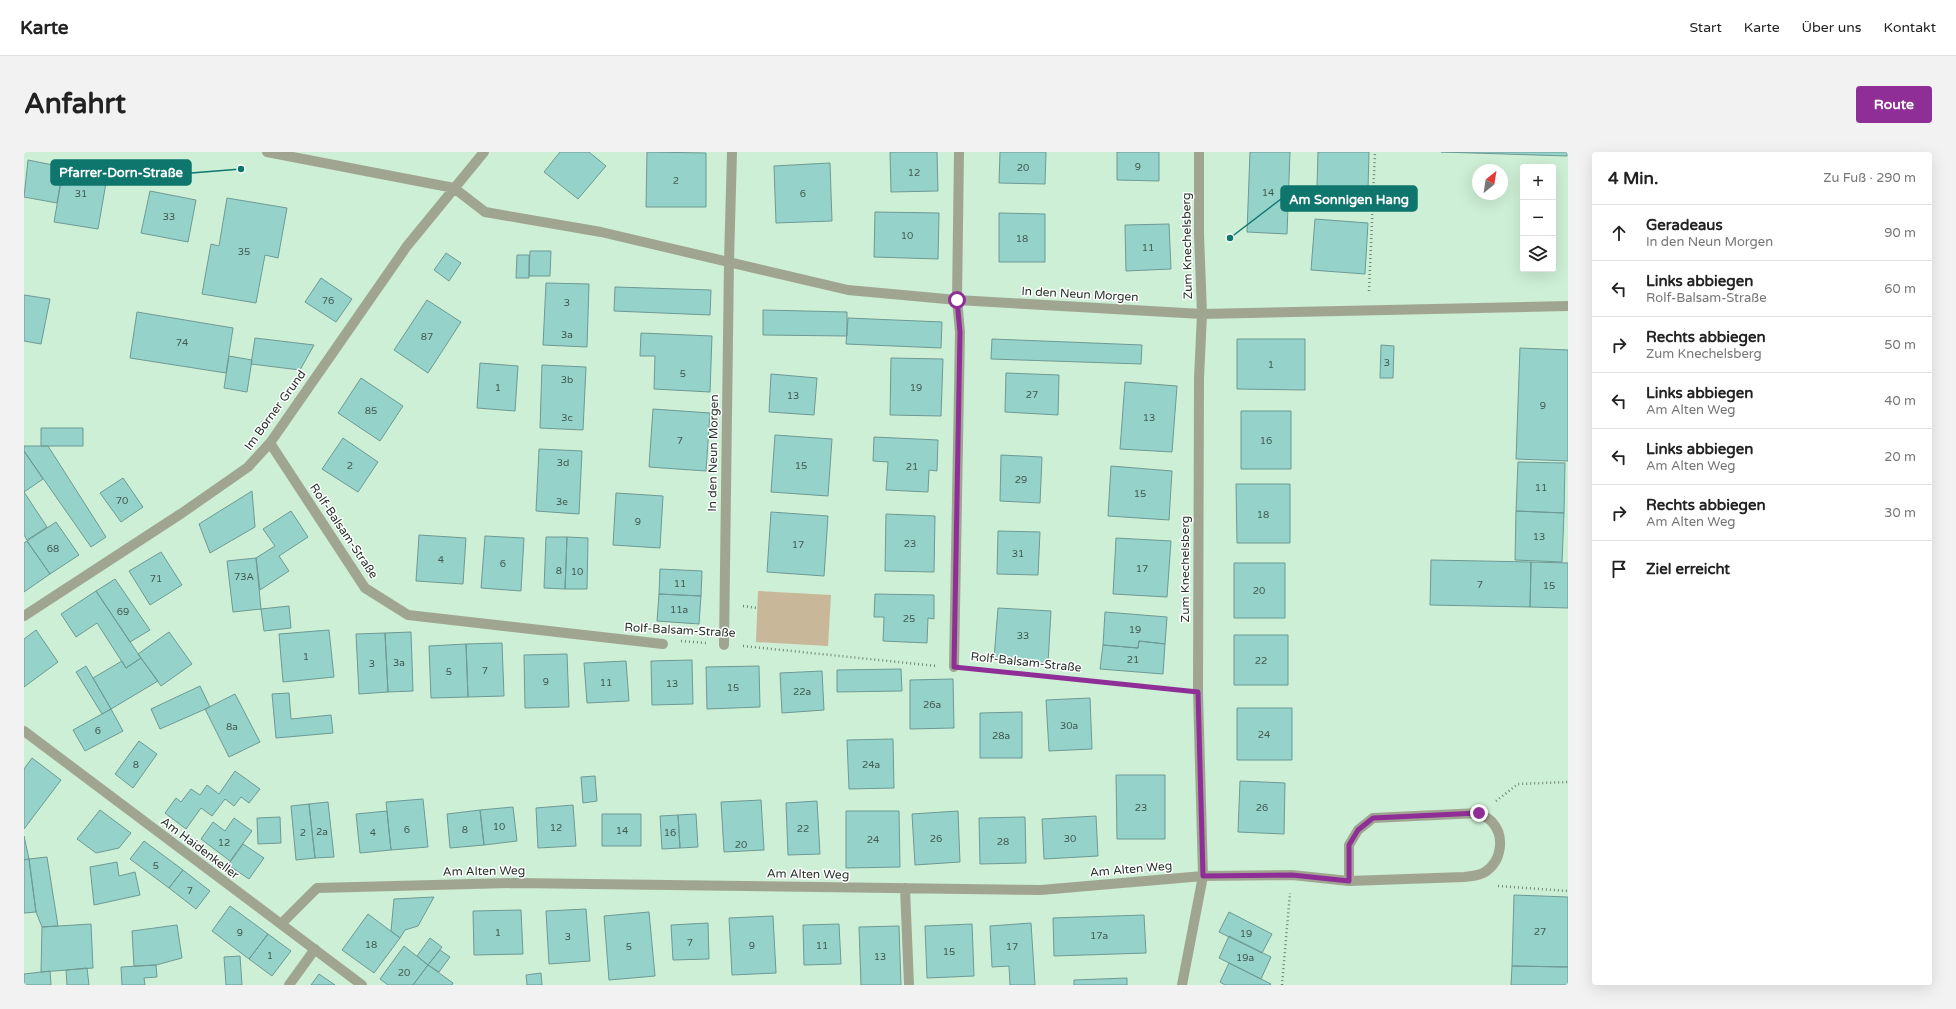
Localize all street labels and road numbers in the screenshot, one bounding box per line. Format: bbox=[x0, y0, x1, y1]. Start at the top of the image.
street label: Zum Knechelsberg bbox=[1179, 192, 1195, 300]
street label: In den Neun Morgen bbox=[1021, 284, 1139, 304]
street label: Im Borner Grund bbox=[241, 367, 309, 453]
street label: In den Neun Morgen bbox=[705, 394, 721, 512]
street label: Rolf-Balsam-Straße bbox=[307, 481, 381, 581]
street label: Zum Knechelsberg bbox=[1178, 516, 1192, 622]
street label: Rolf-Balsam-Straße bbox=[624, 620, 736, 640]
street label: Rolf-Balsam-Straße bbox=[970, 649, 1082, 675]
street label: Am Haidenkeller bbox=[158, 814, 242, 882]
street label: Am Alten Weg bbox=[1089, 858, 1173, 880]
street label: Am Alten Weg bbox=[443, 863, 525, 879]
street label: Am Alten Weg bbox=[767, 866, 849, 882]

